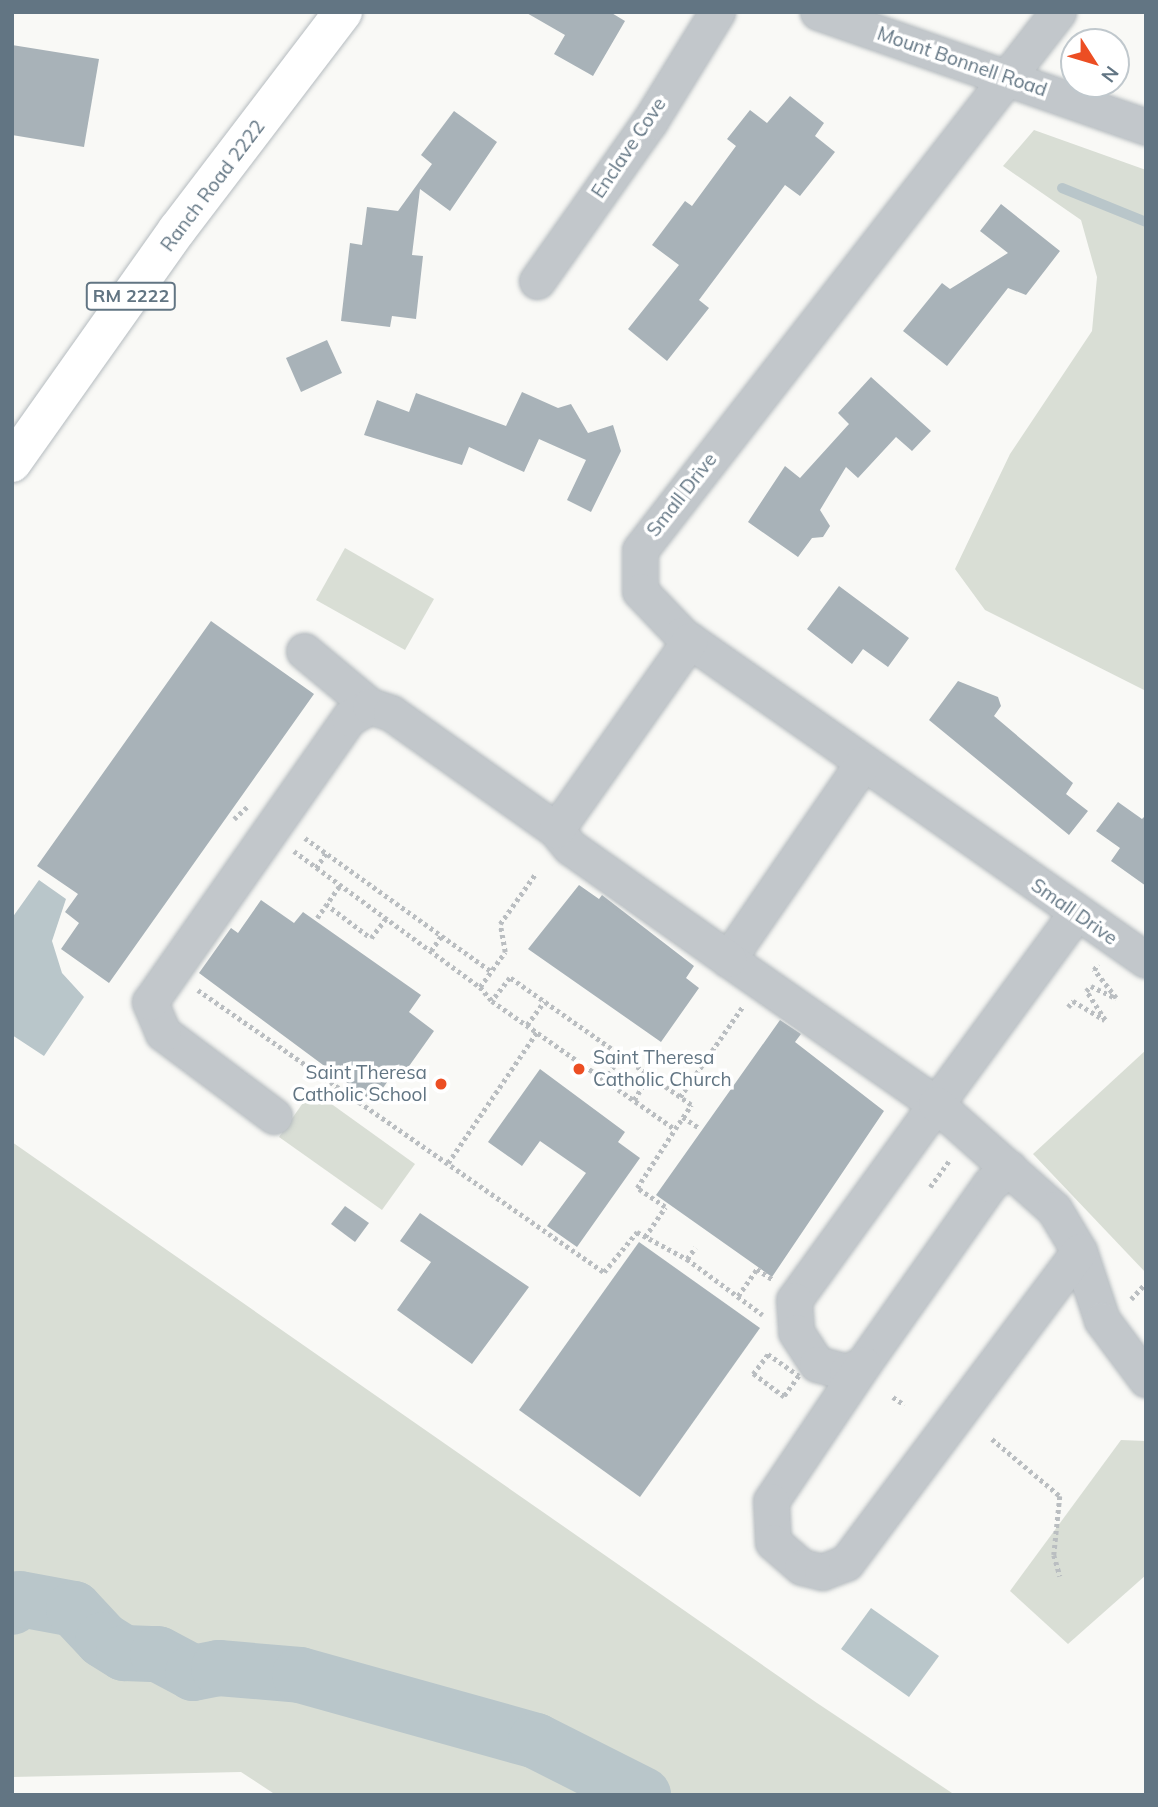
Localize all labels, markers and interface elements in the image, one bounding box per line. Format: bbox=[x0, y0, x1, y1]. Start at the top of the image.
street label: Mount Bonnell Road bbox=[874, 22, 1050, 102]
north arrow bbox=[1060, 28, 1130, 98]
text: N bbox=[1096, 61, 1124, 87]
street label: Enclave Cove bbox=[587, 93, 671, 203]
street label: Ranch Road 2222 bbox=[156, 116, 270, 256]
road number: RM 2222 bbox=[86, 282, 176, 310]
street label: Small Drive bbox=[642, 449, 722, 541]
street label: Small Drive bbox=[1027, 874, 1121, 950]
place label: Saint Theresa Catholic Church bbox=[593, 1047, 732, 1091]
marker: Saint Theresa Catholic Church bbox=[571, 1061, 587, 1077]
place label: Saint Theresa Catholic School bbox=[292, 1062, 427, 1106]
marker: Saint Theresa Catholic School bbox=[433, 1076, 449, 1092]

